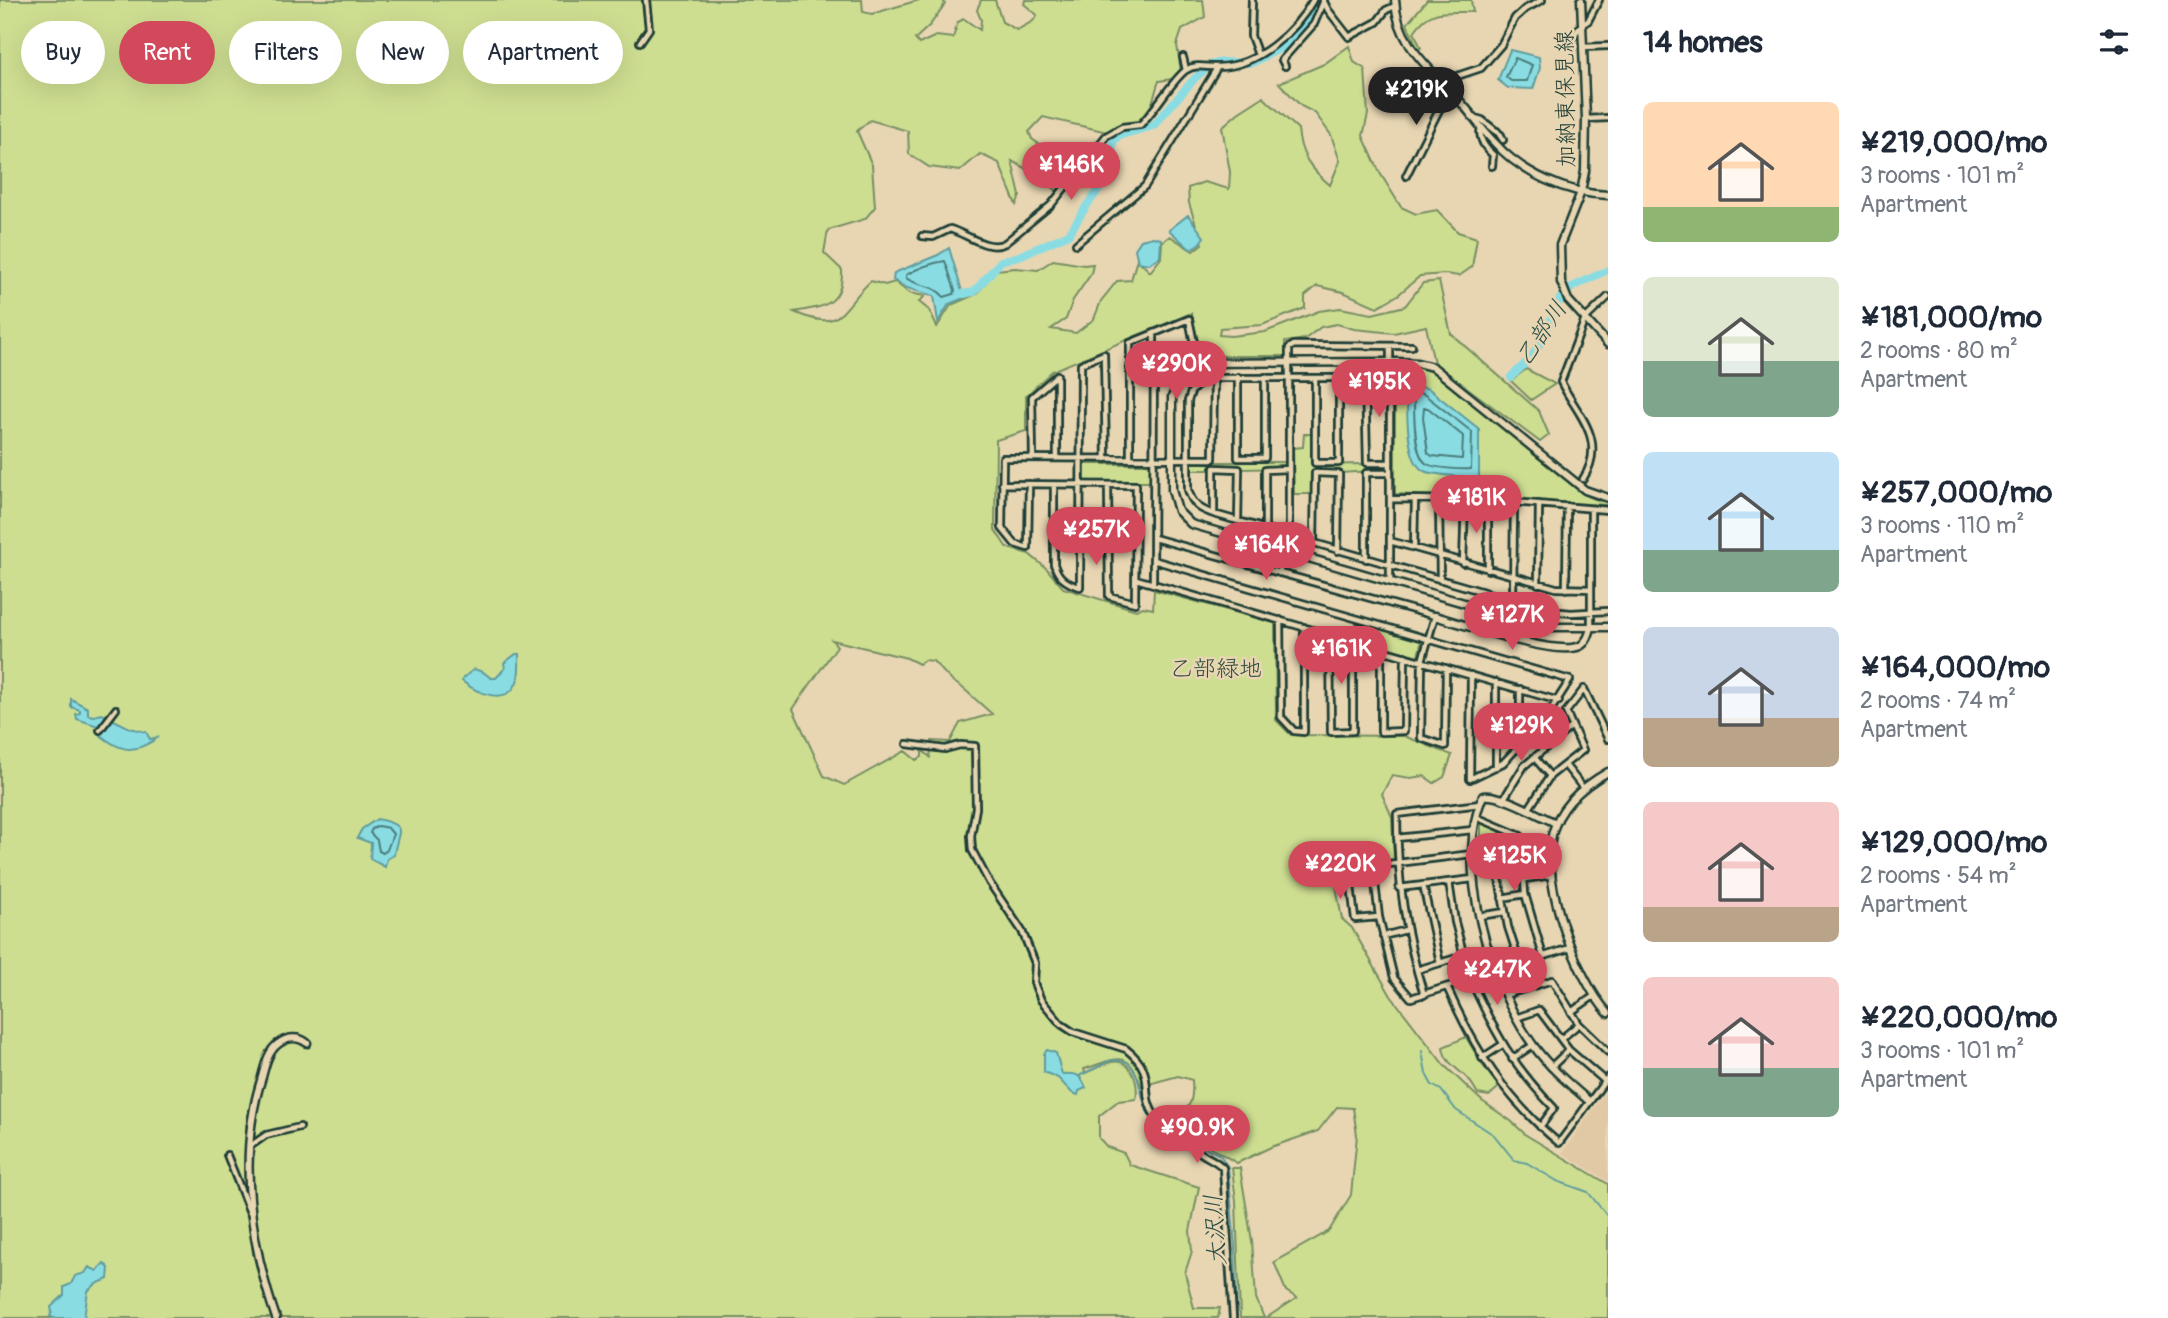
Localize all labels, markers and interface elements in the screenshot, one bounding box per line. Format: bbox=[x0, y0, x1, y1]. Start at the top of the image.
chip: Buy bbox=[21, 21, 105, 84]
chip: Rent bbox=[119, 21, 215, 84]
chip: Filters bbox=[229, 21, 342, 84]
chip: New bbox=[356, 21, 449, 84]
chip: Apartment bbox=[463, 21, 623, 84]
icon: filters bbox=[2095, 23, 2133, 61]
text: 14 homes bbox=[1643, 24, 1763, 61]
street label: 加納東保見線 bbox=[1550, 30, 1581, 168]
pin: ¥219K bbox=[1367, 68, 1465, 127]
text: ¥219K bbox=[1384, 75, 1448, 104]
text: ¥219,000/mo bbox=[1860, 124, 2047, 161]
icon: home bbox=[1699, 130, 1783, 214]
pin: ¥146K bbox=[1022, 142, 1120, 202]
text: ¥146K bbox=[1038, 150, 1104, 179]
text: 3 rooms · 101 m² bbox=[1860, 161, 2024, 190]
text: Apartment bbox=[1860, 190, 1967, 219]
water label: 乙部川 bbox=[1509, 295, 1574, 371]
text: ¥181,000/mo bbox=[1860, 299, 2042, 336]
icon: home bbox=[1699, 305, 1783, 389]
text: 2 rooms · 80 m² bbox=[1860, 336, 2018, 365]
pin: ¥290K bbox=[1127, 342, 1225, 401]
text: ¥290K bbox=[1141, 349, 1211, 378]
pin: ¥195K bbox=[1330, 360, 1428, 419]
text: Apartment bbox=[1860, 365, 1967, 394]
text: ¥195K bbox=[1347, 367, 1411, 396]
text: ¥257,000/mo bbox=[1860, 474, 2052, 511]
pin: ¥181K bbox=[1427, 476, 1525, 535]
icon: home bbox=[1699, 480, 1783, 564]
text: ¥181K bbox=[1446, 483, 1506, 512]
pin: ¥257K bbox=[1047, 508, 1145, 567]
text: 3 rooms · 110 m² bbox=[1860, 511, 2024, 540]
text: ¥257K bbox=[1062, 515, 1130, 544]
pin: ¥164K bbox=[1217, 522, 1315, 582]
text: ¥164K bbox=[1233, 530, 1299, 559]
text: Apartment bbox=[1860, 540, 1967, 569]
pin: ¥127K bbox=[1463, 592, 1561, 652]
text: ¥127K bbox=[1480, 600, 1544, 629]
pin: ¥161K bbox=[1292, 626, 1390, 686]
text: ¥161K bbox=[1310, 634, 1372, 663]
text: ¥164,000/mo bbox=[1860, 649, 2050, 686]
park label: 乙部緑地 bbox=[1170, 654, 1262, 683]
icon: home bbox=[1699, 655, 1783, 739]
text: 2 rooms · 74 m² bbox=[1860, 686, 2016, 715]
pin: ¥129K bbox=[1472, 704, 1570, 763]
text: ¥129K bbox=[1489, 711, 1553, 740]
text: Apartment bbox=[1860, 715, 1967, 744]
text: ¥129,000/mo bbox=[1860, 824, 2047, 861]
icon: home bbox=[1699, 830, 1783, 914]
pin: ¥125K bbox=[1465, 834, 1563, 893]
text: ¥125K bbox=[1482, 841, 1546, 870]
pin: ¥220K bbox=[1291, 842, 1389, 901]
text: ¥220K bbox=[1304, 849, 1376, 878]
text: 2 rooms · 54 m² bbox=[1860, 861, 2017, 890]
text: Apartment bbox=[1860, 890, 1967, 919]
pin: ¥247K bbox=[1448, 948, 1546, 1007]
text: ¥247K bbox=[1463, 955, 1531, 984]
text: ¥220,000/mo bbox=[1860, 999, 2057, 1036]
icon: home bbox=[1699, 1005, 1783, 1089]
text: 3 rooms · 101 m² bbox=[1860, 1036, 2024, 1065]
text: Apartment bbox=[1860, 1065, 1967, 1094]
pin: ¥90.9K bbox=[1140, 1106, 1254, 1165]
text: ¥90.9K bbox=[1160, 1113, 1234, 1142]
water label: 大沢川 bbox=[1199, 1193, 1232, 1267]

